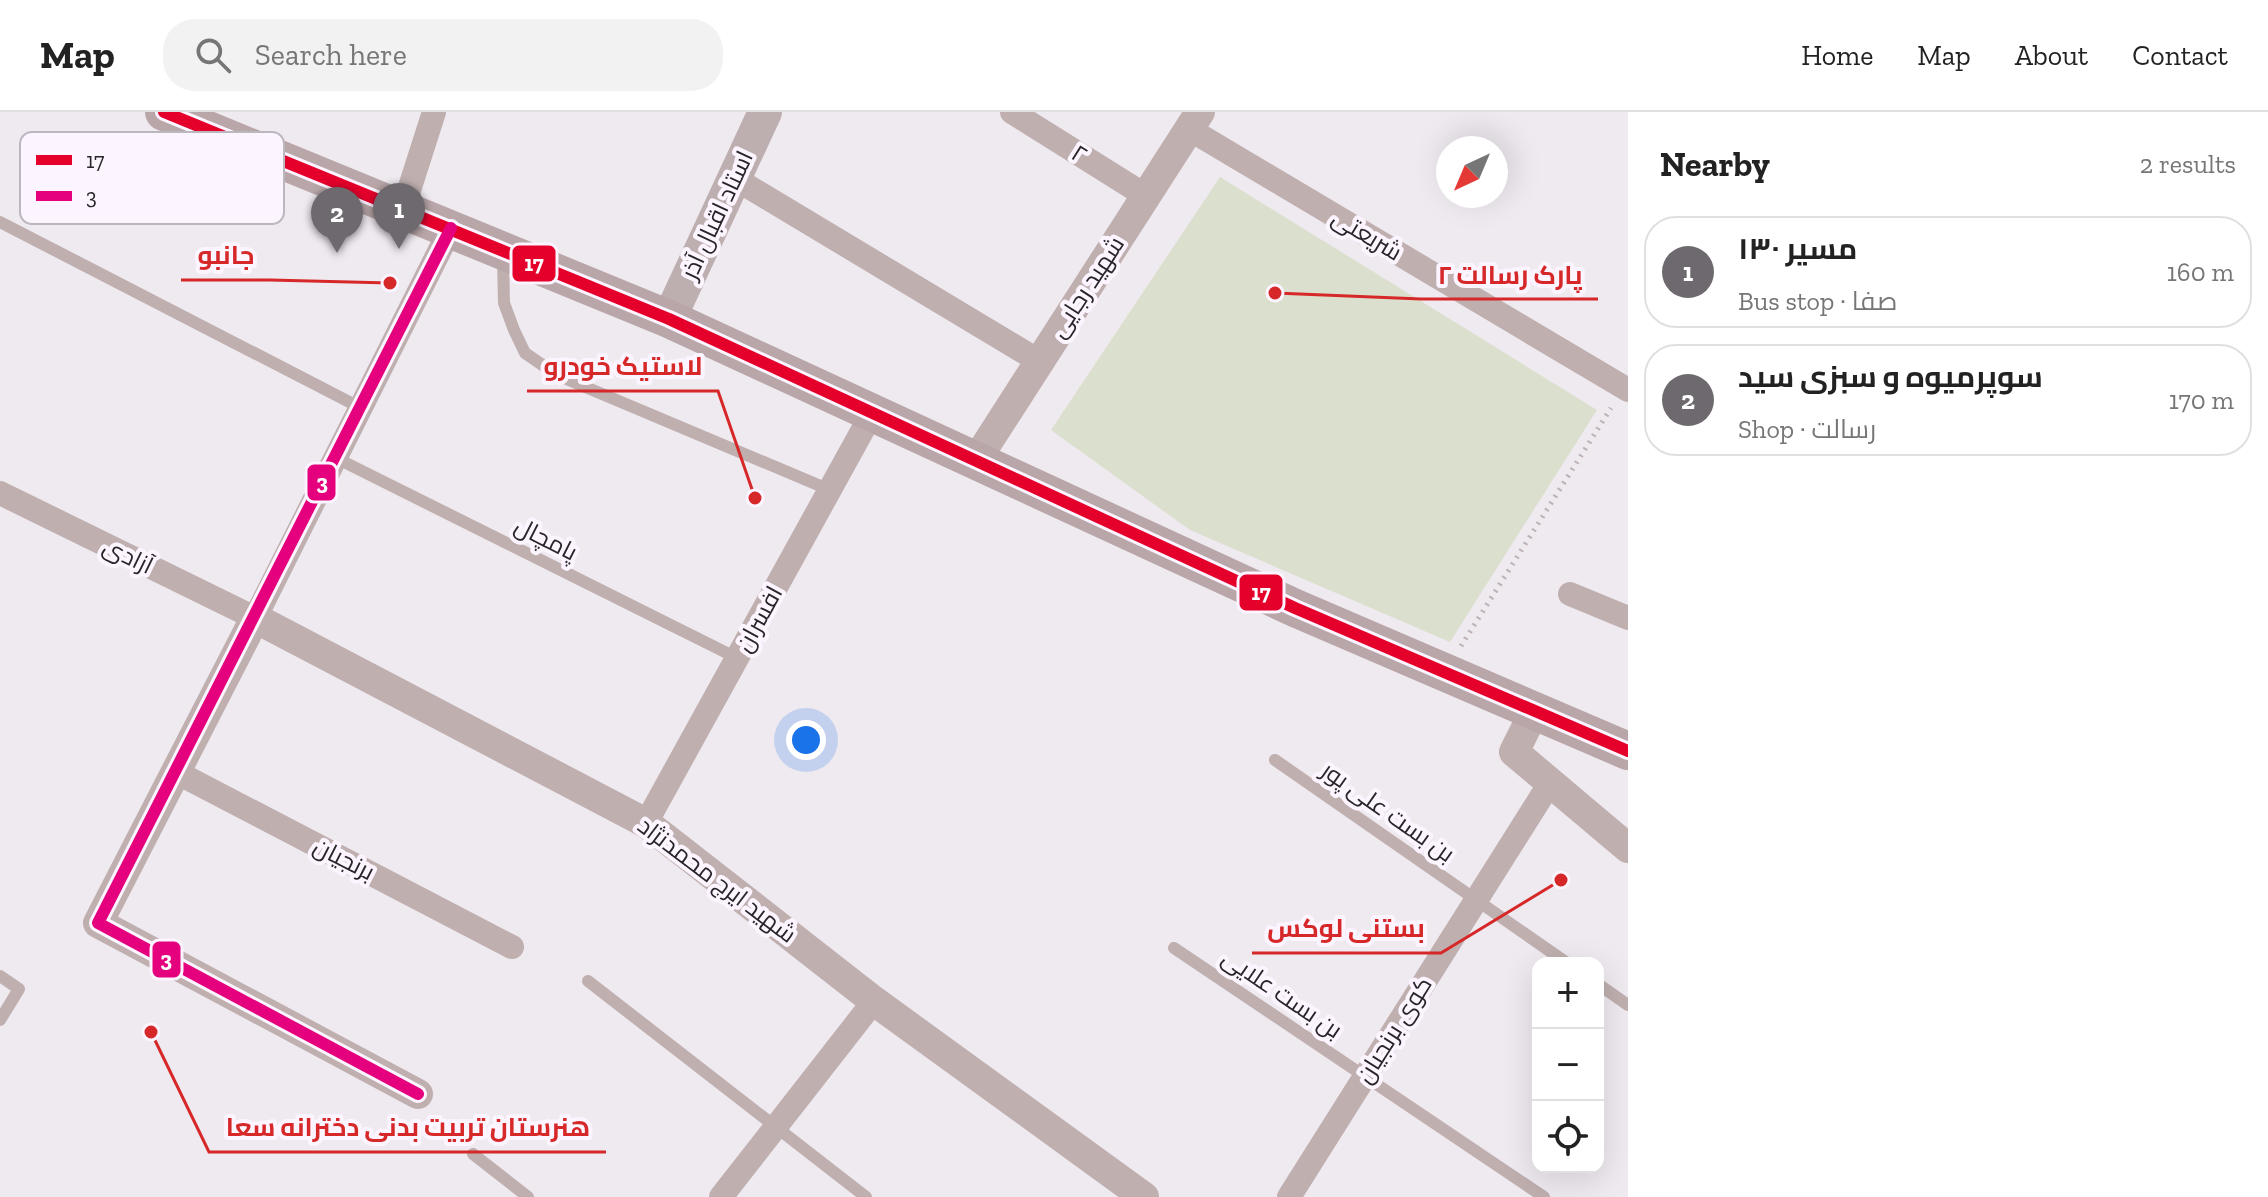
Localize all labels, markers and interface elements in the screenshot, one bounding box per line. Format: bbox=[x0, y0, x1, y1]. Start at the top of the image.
search box bbox=[163, 19, 723, 91]
text: Map bbox=[40, 32, 115, 78]
icon: search bbox=[191, 33, 235, 77]
text: Search here bbox=[255, 37, 407, 73]
text: Home bbox=[1801, 39, 1873, 72]
text: Map bbox=[1917, 39, 1971, 72]
text: About bbox=[2015, 39, 2088, 72]
text: Contact bbox=[2132, 39, 2228, 72]
legend bbox=[20, 132, 284, 224]
north arrow bbox=[1436, 136, 1508, 208]
street label: ۲ bbox=[1066, 138, 1092, 169]
text: Nearby bbox=[1660, 144, 1770, 185]
street label: استاد اقبال آذر bbox=[673, 146, 759, 285]
text: 17 bbox=[86, 147, 105, 174]
text: 2 results bbox=[2140, 148, 2236, 180]
text: 3 bbox=[86, 183, 97, 210]
pin: 1 bbox=[373, 183, 425, 249]
pin: 2 bbox=[311, 187, 363, 253]
street label: شریعتی bbox=[1327, 202, 1408, 267]
callout: جانبو bbox=[181, 230, 270, 280]
street label: شهید رجایی bbox=[1043, 230, 1130, 343]
text: مسیر ۱۳۰ bbox=[1738, 231, 1857, 267]
text: جانبو bbox=[198, 239, 254, 271]
line badge: 17 bbox=[511, 244, 557, 283]
callout: پارک رسالت ۲ bbox=[1421, 249, 1598, 299]
text: 17 bbox=[524, 250, 544, 277]
text: 1 bbox=[1683, 256, 1693, 288]
text: 160 m bbox=[2167, 256, 2234, 288]
text: پارک رسالت ۲ bbox=[1437, 259, 1583, 293]
text: Bus stop · صفا bbox=[1738, 285, 1897, 317]
callout: لاستیک خودرو bbox=[527, 341, 718, 391]
text: لاستیک خودرو bbox=[543, 350, 703, 382]
text: سوپرمیوه و سبزی سید bbox=[1738, 359, 2043, 395]
text: 2 bbox=[1681, 384, 1695, 416]
text: 170 m bbox=[2169, 384, 2234, 416]
text: Shop · رسالت bbox=[1738, 413, 1876, 445]
line badge: 3 bbox=[306, 463, 337, 502]
text: 3 bbox=[316, 469, 328, 496]
street label: پامچال bbox=[509, 511, 583, 569]
street label: آزادی bbox=[98, 531, 159, 580]
line badge: 17 bbox=[1238, 573, 1284, 612]
text: 17 bbox=[1251, 579, 1271, 606]
street label: افسران bbox=[729, 581, 788, 657]
your location bbox=[786, 720, 826, 760]
street label: بن بست علی پور bbox=[1313, 754, 1460, 870]
street label: شهید ایرج محمدنژاد bbox=[631, 811, 802, 950]
street label: برنجیان bbox=[309, 831, 380, 886]
callout: بستنی لوکس bbox=[1252, 903, 1441, 953]
text: بستنی لوکس bbox=[1267, 912, 1425, 944]
line badge: 3 bbox=[151, 940, 182, 979]
street label: بن بست علایی bbox=[1217, 943, 1348, 1044]
text: 3 bbox=[160, 946, 172, 973]
map controls bbox=[1532, 957, 1604, 1173]
button: + bbox=[1532, 957, 1604, 1029]
street label: کوی برنجیان bbox=[1349, 971, 1438, 1088]
button: − bbox=[1532, 1029, 1604, 1101]
button: locate bbox=[1532, 1101, 1604, 1173]
callout: هنرستان تربیت بدنی دخترانه سعا bbox=[209, 1102, 606, 1152]
text: هنرستان تربیت بدنی دخترانه سعا bbox=[226, 1111, 590, 1143]

